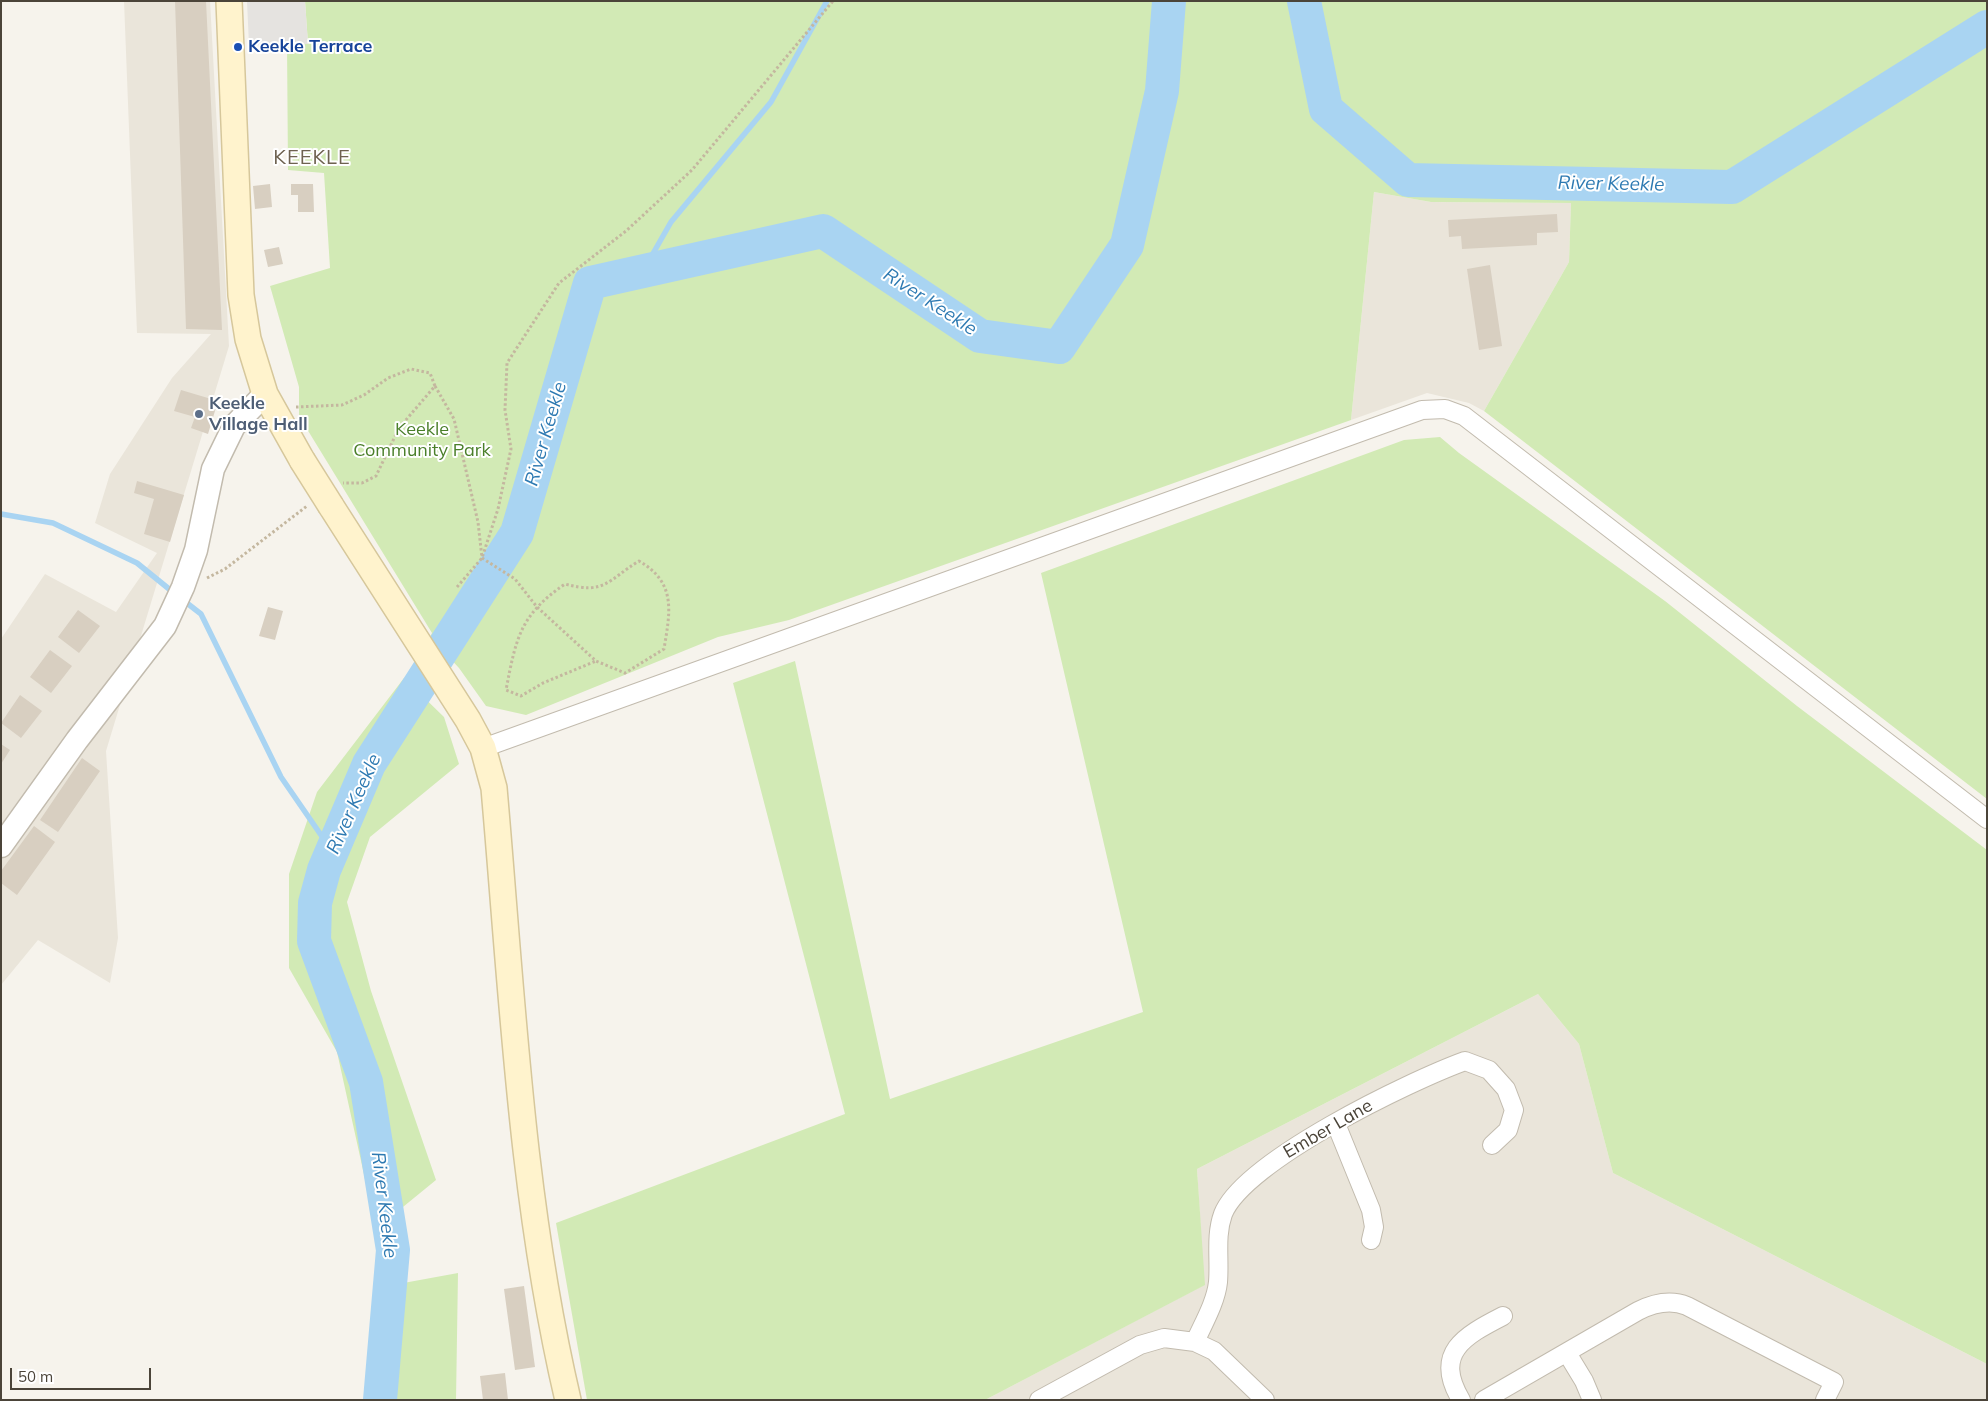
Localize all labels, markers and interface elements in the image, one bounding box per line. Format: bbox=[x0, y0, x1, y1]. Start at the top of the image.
place label: Keekle Terrace bbox=[248, 36, 372, 58]
marker: Keekle Terrace bbox=[232, 41, 244, 53]
district label: KEEKLE bbox=[272, 146, 352, 170]
water label: River Keekle bbox=[1557, 172, 1665, 196]
water label: River Keekle bbox=[879, 263, 981, 341]
water label: River Keekle bbox=[520, 379, 572, 489]
place label: Keekle Village Hall bbox=[209, 393, 308, 436]
marker: Keekle Village Hall bbox=[193, 408, 205, 420]
park label: Keekle Community Park bbox=[353, 419, 491, 462]
water label: River Keekle bbox=[322, 751, 386, 857]
street label: Ember Lane bbox=[1280, 1095, 1376, 1163]
water label: River Keekle bbox=[366, 1151, 402, 1259]
scale bar bbox=[12, 1358, 154, 1390]
text: 50 m bbox=[18, 1367, 53, 1386]

